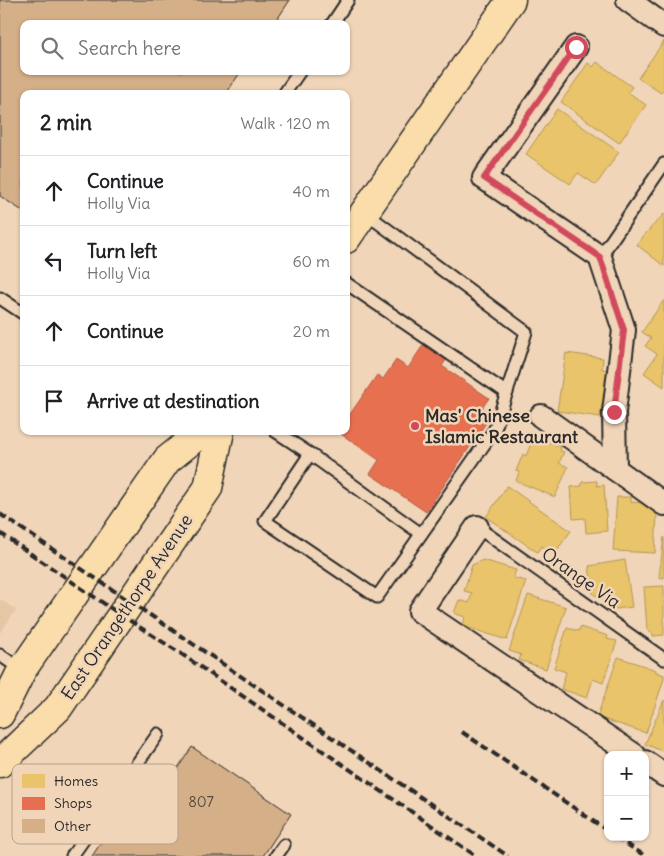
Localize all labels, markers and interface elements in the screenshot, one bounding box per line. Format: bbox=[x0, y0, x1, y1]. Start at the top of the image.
search box bbox=[20, 20, 350, 75]
icon: search bbox=[38, 34, 66, 62]
text: Search here bbox=[78, 36, 181, 60]
route start bbox=[565, 36, 588, 59]
text: 2 min bbox=[40, 109, 92, 136]
text: Walk · 120 m bbox=[240, 113, 330, 133]
text: Continue bbox=[87, 169, 164, 193]
icon: ahead bbox=[40, 177, 68, 205]
text: 40 m bbox=[292, 181, 330, 201]
text: Holly Via bbox=[87, 193, 150, 213]
text: Turn left bbox=[87, 239, 157, 263]
icon: left bbox=[40, 247, 68, 275]
text: 60 m bbox=[292, 251, 330, 271]
text: Holly Via bbox=[87, 263, 150, 283]
icon: ahead bbox=[40, 317, 68, 345]
text: Continue bbox=[87, 319, 164, 343]
text: 20 m bbox=[293, 321, 330, 341]
icon: arrive bbox=[40, 387, 68, 415]
text: Arrive at destination bbox=[87, 389, 260, 413]
route end bbox=[603, 401, 626, 424]
place label: Mas' Chinese Islamic Restaurant bbox=[425, 404, 579, 448]
marker: Mas' Chinese Islamic Restaurant bbox=[409, 420, 421, 432]
street label: East Orangethorpe Avenue bbox=[56, 509, 197, 704]
street label: Orange Via bbox=[537, 542, 625, 613]
map controls bbox=[604, 751, 649, 841]
button: + bbox=[604, 751, 649, 796]
legend bbox=[12, 764, 178, 844]
text: Homes bbox=[54, 772, 98, 790]
house number: 807 bbox=[188, 792, 214, 811]
text: Shops bbox=[54, 794, 92, 812]
button: − bbox=[604, 796, 649, 841]
text: Other bbox=[54, 817, 91, 835]

